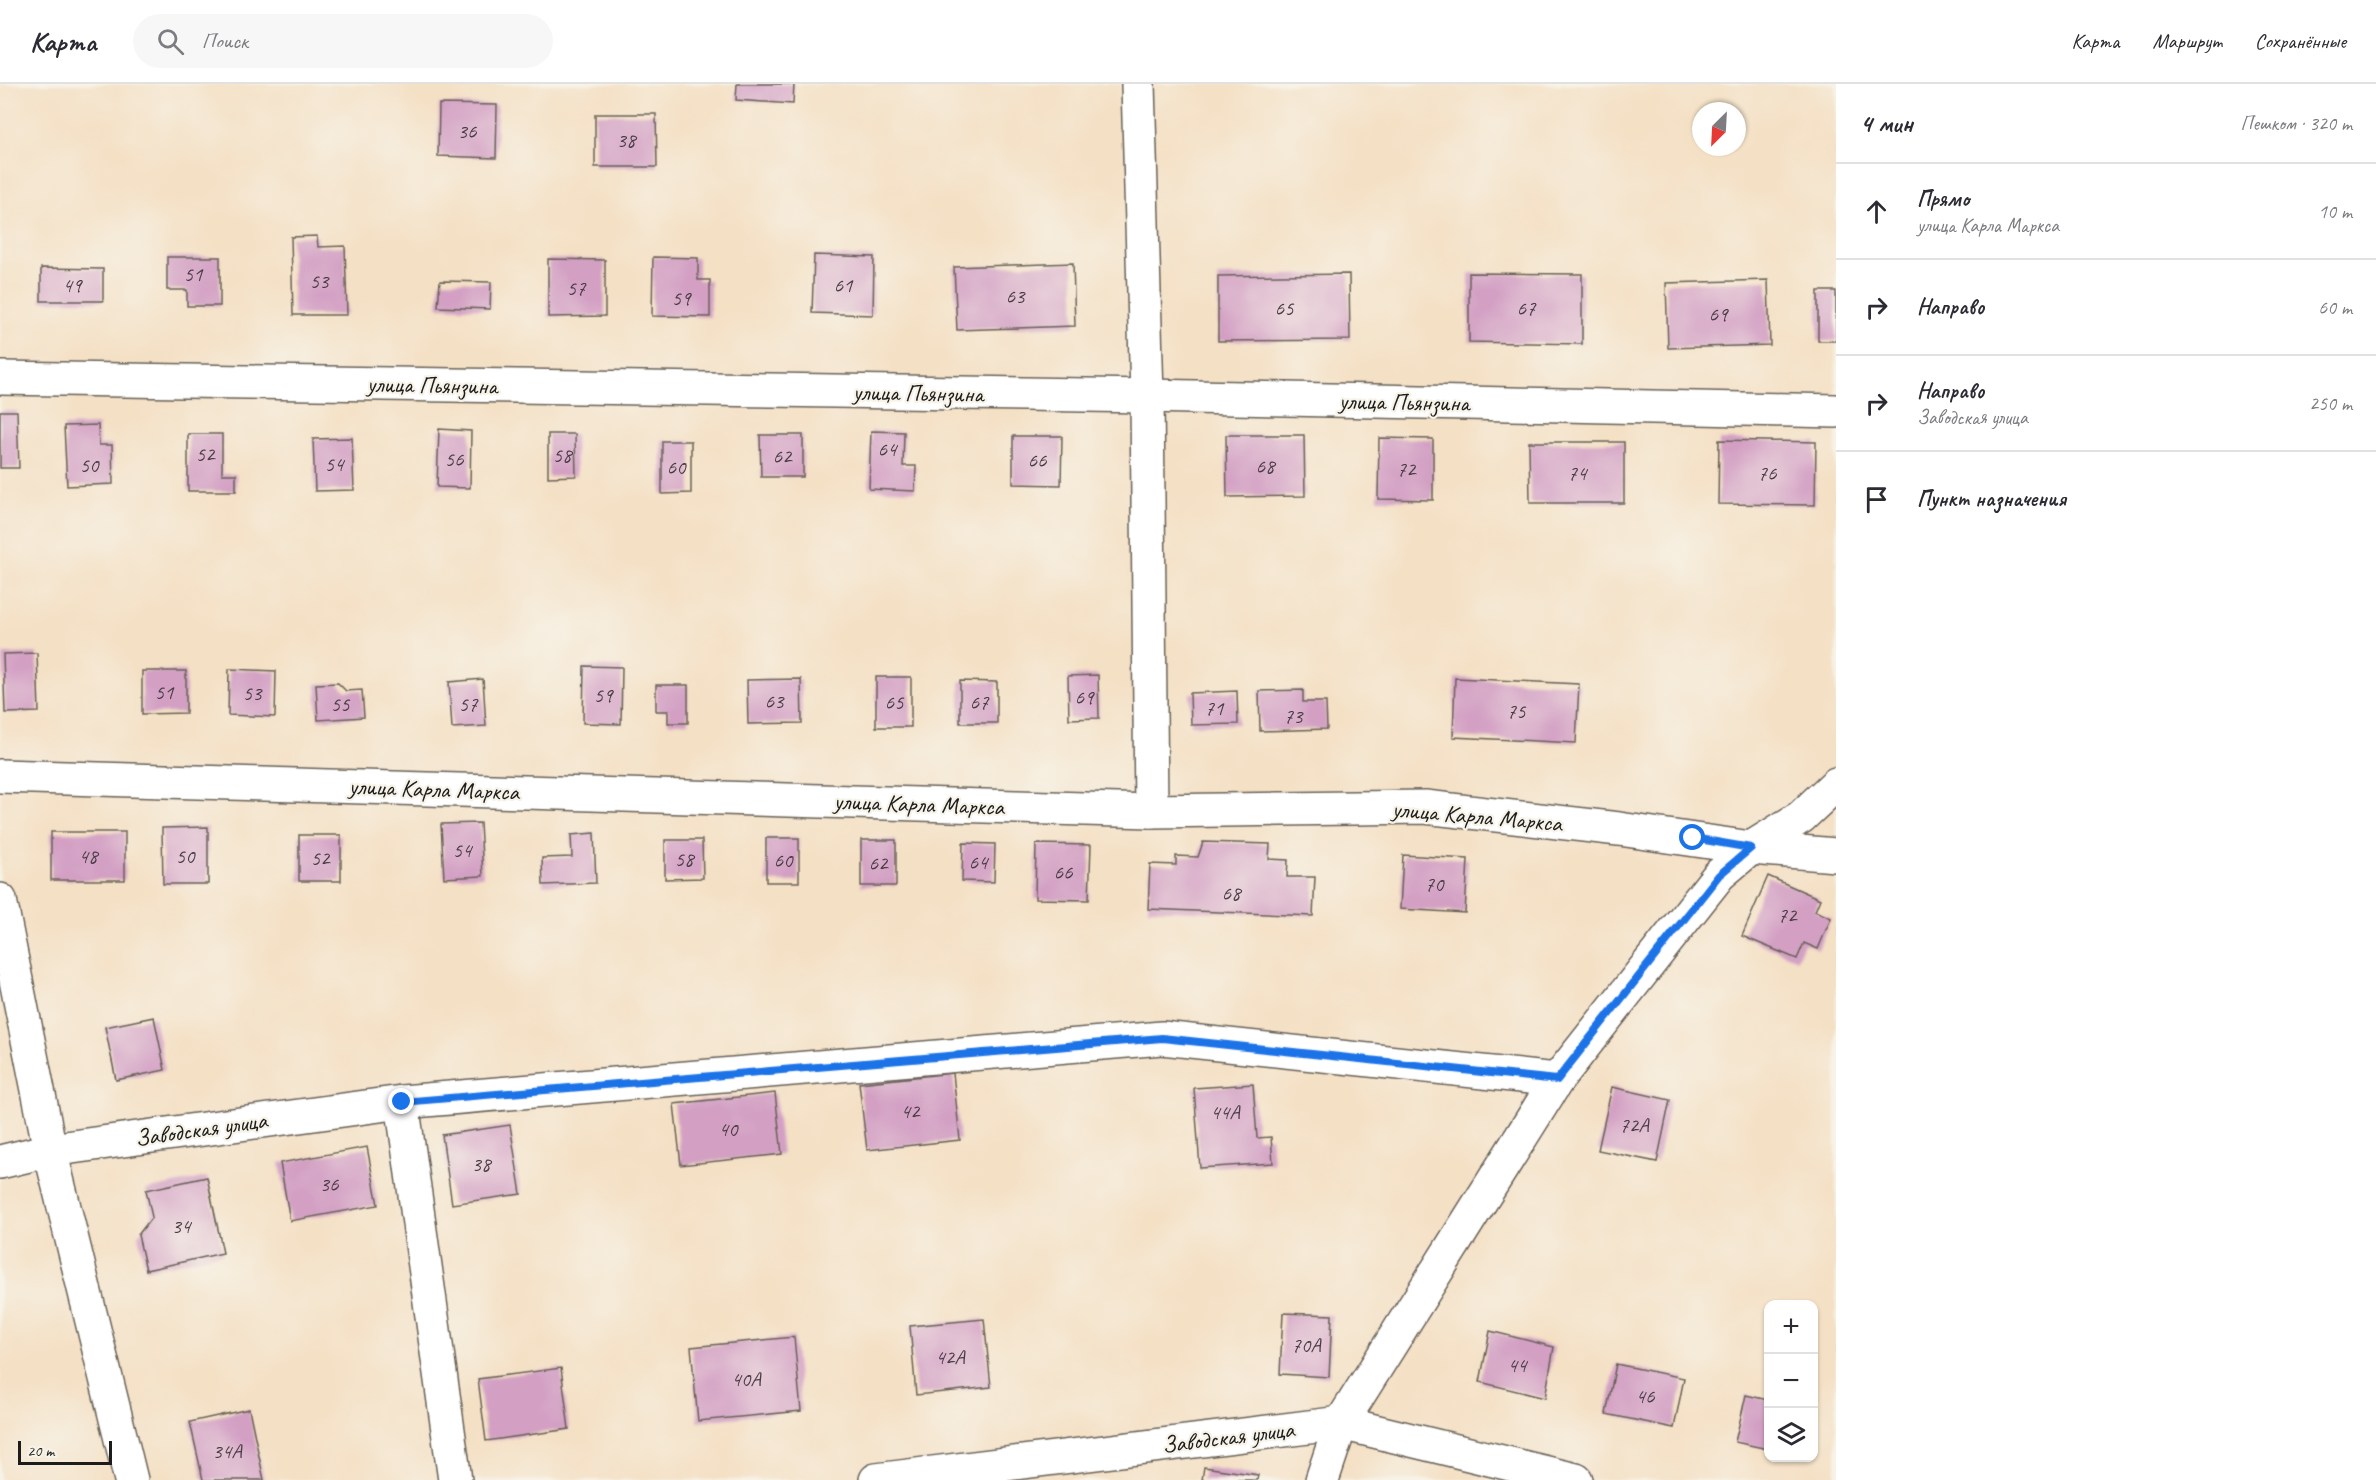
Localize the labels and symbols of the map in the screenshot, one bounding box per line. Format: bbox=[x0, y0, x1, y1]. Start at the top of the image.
north arrow bbox=[1692, 102, 1746, 156]
house number: 36 bbox=[458, 118, 477, 144]
house number: 38 bbox=[617, 127, 638, 153]
house number: 51 bbox=[184, 261, 204, 287]
house number: 53 bbox=[310, 268, 330, 294]
house number: 49 bbox=[63, 272, 83, 298]
house number: 61 bbox=[834, 272, 854, 298]
house number: 57 bbox=[567, 275, 587, 301]
house number: 63 bbox=[1006, 283, 1026, 309]
house number: 59 bbox=[672, 285, 692, 311]
house number: 65 bbox=[1275, 295, 1295, 321]
house number: 67 bbox=[1517, 295, 1537, 321]
house number: 69 bbox=[1709, 301, 1729, 327]
street label: улица Пьянзина bbox=[365, 369, 500, 401]
street label: улица Пьянзина bbox=[851, 377, 986, 409]
street label: улица Пьянзина bbox=[1337, 386, 1472, 418]
house number: 64 bbox=[878, 436, 899, 462]
house number: 52 bbox=[196, 441, 216, 467]
house number: 58 bbox=[553, 442, 574, 468]
house number: 62 bbox=[773, 443, 793, 469]
house number: 56 bbox=[445, 446, 464, 472]
house number: 66 bbox=[1028, 447, 1047, 473]
house number: 54 bbox=[325, 451, 346, 477]
house number: 50 bbox=[80, 452, 100, 478]
house number: 68 bbox=[1256, 453, 1277, 479]
house number: 60 bbox=[667, 454, 687, 480]
house number: 72 bbox=[1397, 456, 1417, 482]
house number: 74 bbox=[1568, 460, 1589, 486]
house number: 76 bbox=[1758, 460, 1777, 486]
house number: 51 bbox=[155, 679, 175, 705]
house number: 53 bbox=[243, 680, 263, 706]
house number: 59 bbox=[594, 682, 614, 708]
house number: 69 bbox=[1075, 684, 1095, 710]
house number: 63 bbox=[765, 688, 785, 714]
house number: 65 bbox=[885, 689, 905, 715]
house number: 67 bbox=[970, 689, 990, 715]
house number: 55 bbox=[331, 691, 351, 717]
house number: 57 bbox=[459, 691, 479, 717]
house number: 71 bbox=[1205, 695, 1225, 721]
house number: 75 bbox=[1507, 698, 1527, 724]
house number: 73 bbox=[1284, 703, 1304, 729]
street label: улица Карла Маркса bbox=[346, 771, 521, 807]
street label: улица Карла Маркса bbox=[831, 786, 1006, 822]
street label: улица Карла Маркса bbox=[1389, 793, 1565, 838]
route start bbox=[1679, 824, 1705, 850]
house number: 54 bbox=[453, 837, 474, 863]
house number: 48 bbox=[79, 843, 100, 869]
house number: 50 bbox=[176, 843, 196, 869]
house number: 52 bbox=[311, 845, 331, 871]
house number: 58 bbox=[675, 846, 696, 872]
house number: 60 bbox=[774, 847, 794, 873]
house number: 64 bbox=[969, 849, 990, 875]
house number: 62 bbox=[869, 850, 889, 876]
house number: 66 bbox=[1054, 859, 1073, 885]
house number: 70 bbox=[1425, 871, 1445, 897]
house number: 68 bbox=[1222, 880, 1243, 906]
house number: 72 bbox=[1778, 902, 1798, 928]
route end bbox=[388, 1088, 414, 1114]
house number: 42 bbox=[901, 1098, 921, 1124]
house number: 44А bbox=[1210, 1099, 1241, 1125]
street label: Заводская улица bbox=[133, 1105, 270, 1153]
house number: 72А bbox=[1619, 1112, 1650, 1138]
house number: 40 bbox=[719, 1116, 739, 1142]
house number: 38 bbox=[472, 1151, 493, 1177]
house number: 36 bbox=[320, 1171, 339, 1197]
house number: 34 bbox=[172, 1213, 193, 1239]
house number: 70А bbox=[1291, 1332, 1322, 1358]
house number: 42А bbox=[935, 1344, 966, 1370]
house number: 44 bbox=[1508, 1352, 1529, 1378]
house number: 40А bbox=[731, 1366, 762, 1392]
house number: 46 bbox=[1636, 1383, 1655, 1409]
street label: Заводская улица bbox=[1160, 1414, 1297, 1460]
scale bar bbox=[18, 1438, 112, 1466]
house number: 34А bbox=[212, 1438, 243, 1464]

